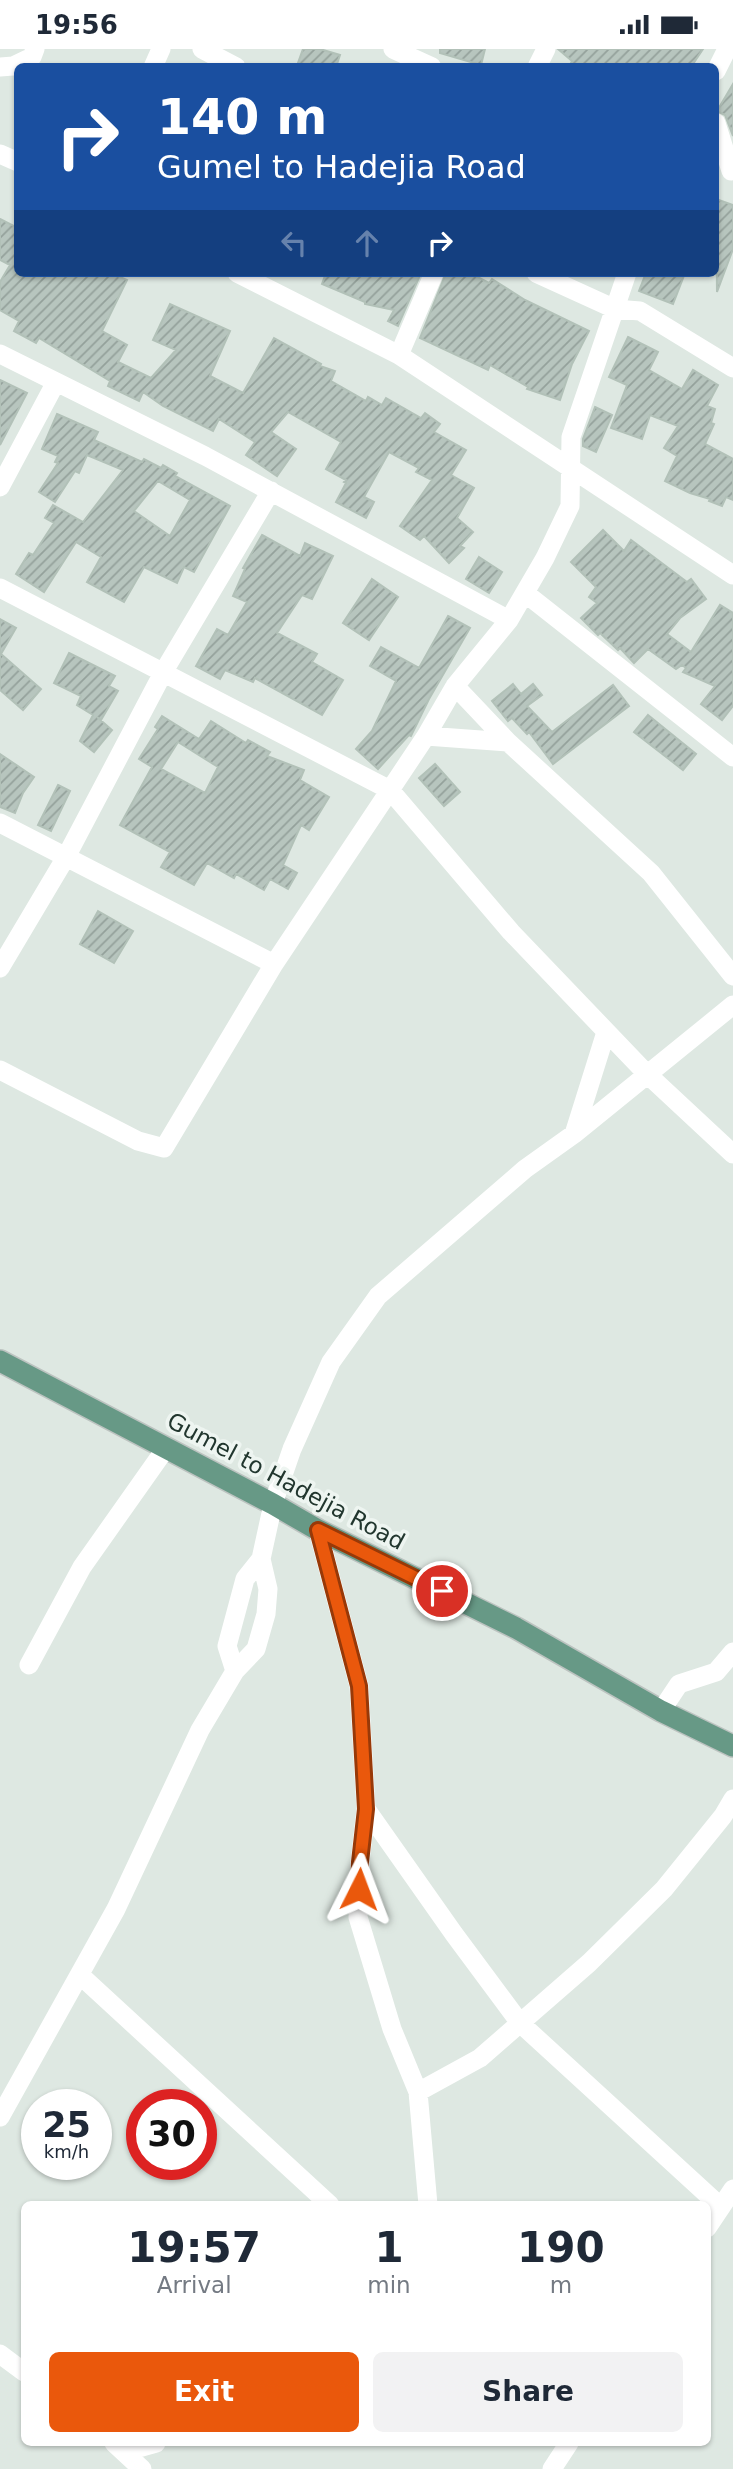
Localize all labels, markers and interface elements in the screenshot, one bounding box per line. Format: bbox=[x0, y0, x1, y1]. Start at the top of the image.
text: 19:56 bbox=[35, 10, 118, 40]
text: 140 m bbox=[157, 89, 327, 146]
icon: right bbox=[42, 91, 133, 182]
text: Gumel to Hadejia Road bbox=[157, 148, 526, 186]
icon: left bbox=[275, 224, 313, 262]
icon: ahead bbox=[348, 224, 386, 262]
icon: right bbox=[421, 224, 459, 262]
street label: Gumel to Hadejia Road bbox=[163, 1407, 409, 1555]
pin bbox=[412, 1561, 472, 1621]
icon: arrive bbox=[423, 1572, 461, 1610]
position arrow bbox=[322, 1852, 396, 1926]
speed limit sign: 30 bbox=[126, 2089, 217, 2180]
text: 25 bbox=[42, 2105, 91, 2145]
text: km/h bbox=[44, 2141, 89, 2162]
text: 19:57 bbox=[127, 2223, 261, 2272]
text: 1 bbox=[374, 2223, 404, 2272]
text: 190 bbox=[517, 2223, 605, 2272]
text: Arrival bbox=[157, 2272, 232, 2298]
text: min bbox=[367, 2272, 411, 2298]
text: m bbox=[550, 2272, 572, 2298]
button: Exit bbox=[49, 2352, 359, 2432]
button: Share bbox=[373, 2352, 683, 2432]

